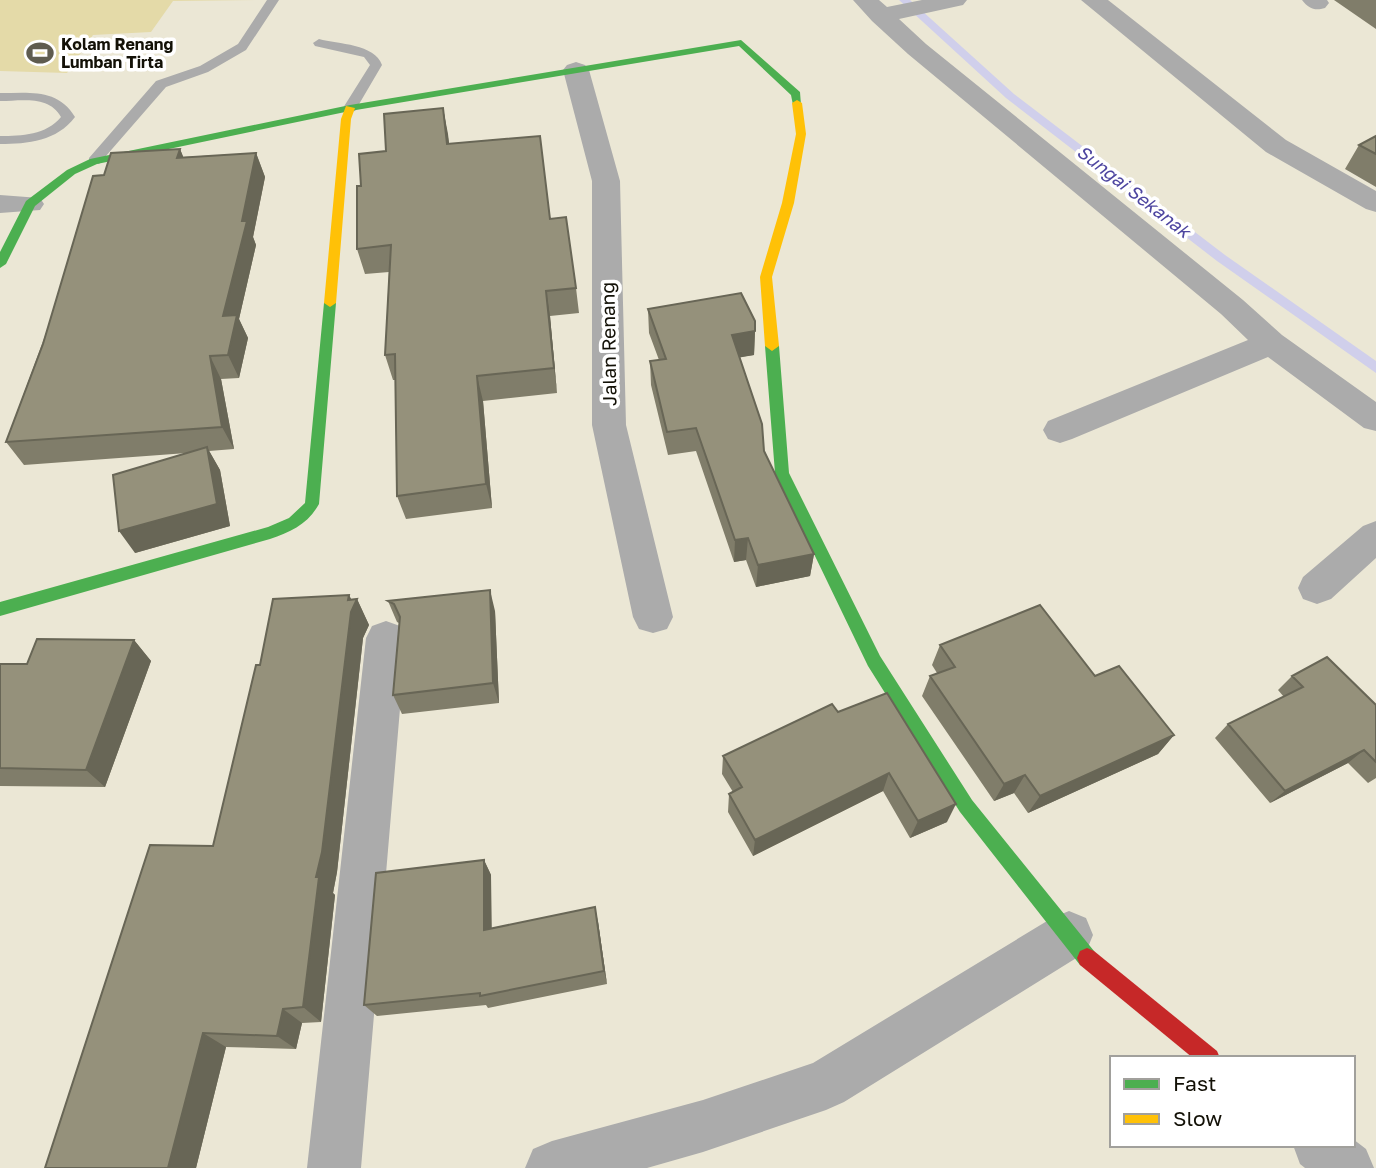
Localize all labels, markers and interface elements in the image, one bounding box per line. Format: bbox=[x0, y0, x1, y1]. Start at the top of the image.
place label: Kolam Renang Lumban Tirta bbox=[61, 34, 173, 72]
sports icon: Kolam Renang Lumban Tirta bbox=[25, 38, 55, 68]
water label: Sungai Sekanak bbox=[1073, 140, 1196, 243]
street label: Jalan Renang bbox=[595, 282, 621, 406]
legend bbox=[1110, 1056, 1355, 1147]
text: Fast bbox=[1173, 1070, 1216, 1096]
text: Slow bbox=[1173, 1105, 1222, 1131]

